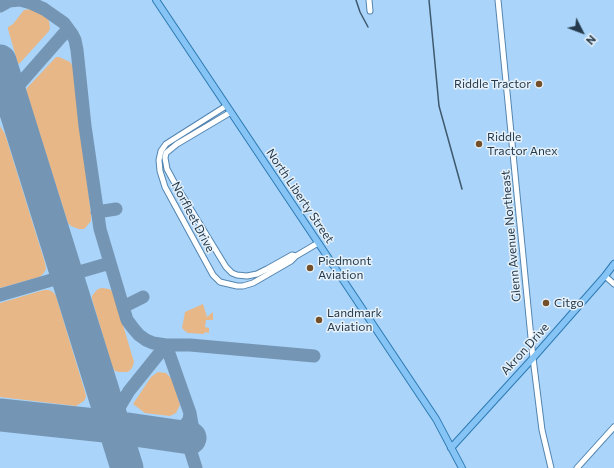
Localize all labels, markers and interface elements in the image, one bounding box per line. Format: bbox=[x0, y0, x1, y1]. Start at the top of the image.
north arrow bbox=[562, 12, 602, 52]
text: N bbox=[584, 33, 599, 48]
place label: Riddle Tractor bbox=[454, 77, 531, 91]
marker: Riddle Tractor bbox=[534, 79, 544, 89]
place label: Riddle Tractor Anex bbox=[487, 130, 558, 158]
marker: Riddle Tractor Anex bbox=[474, 139, 484, 149]
street label: North Liberty Street bbox=[263, 146, 337, 246]
street label: Glenn Avenue Northeast bbox=[498, 169, 524, 303]
street label: Norfleet Drive bbox=[168, 179, 218, 255]
place label: Piedmont Aviation bbox=[318, 254, 371, 282]
marker: Piedmont Aviation bbox=[305, 263, 315, 273]
place label: Citgo bbox=[554, 296, 584, 310]
marker: Citgo bbox=[541, 298, 551, 308]
place label: Landmark Aviation bbox=[327, 306, 382, 334]
marker: Landmark Aviation bbox=[314, 315, 324, 325]
street label: Akron Drive bbox=[498, 320, 552, 378]

